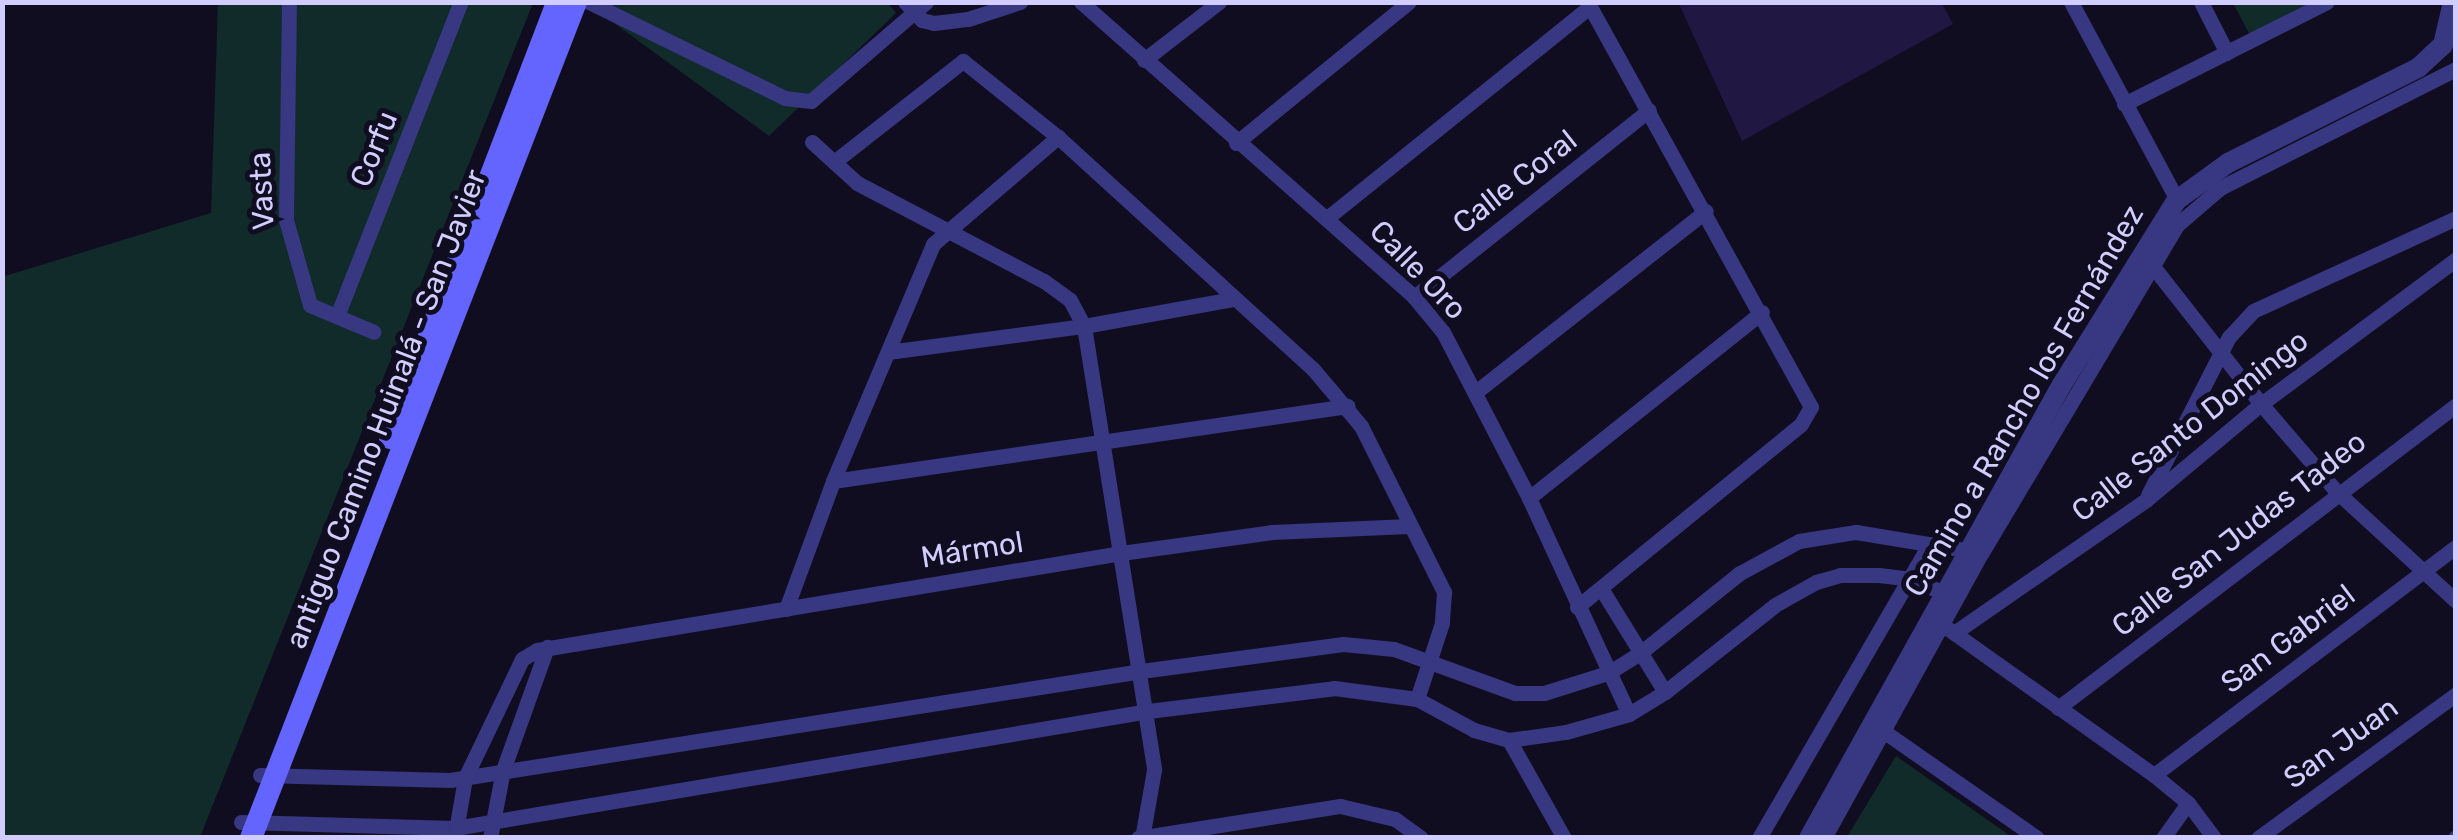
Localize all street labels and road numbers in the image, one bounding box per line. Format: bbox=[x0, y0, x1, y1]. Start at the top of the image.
street label: Corfu bbox=[343, 106, 405, 192]
street label: Calle Coral bbox=[1446, 122, 1584, 242]
street label: Vasta bbox=[242, 151, 282, 231]
street label: antiguo Camino Huinalá - San Javier bbox=[278, 165, 494, 653]
street label: Camino a Rancho los Fernández bbox=[1897, 199, 2151, 603]
street label: Calle Oro bbox=[1362, 213, 1474, 327]
street label: Calle Santo Domingo bbox=[2065, 323, 2315, 529]
street label: Calle San Judas Tadeo bbox=[2105, 423, 2373, 645]
street label: Mármol bbox=[918, 524, 1026, 576]
street label: San Gabriel bbox=[2214, 577, 2362, 701]
street label: San Juan bbox=[2277, 690, 2405, 796]

